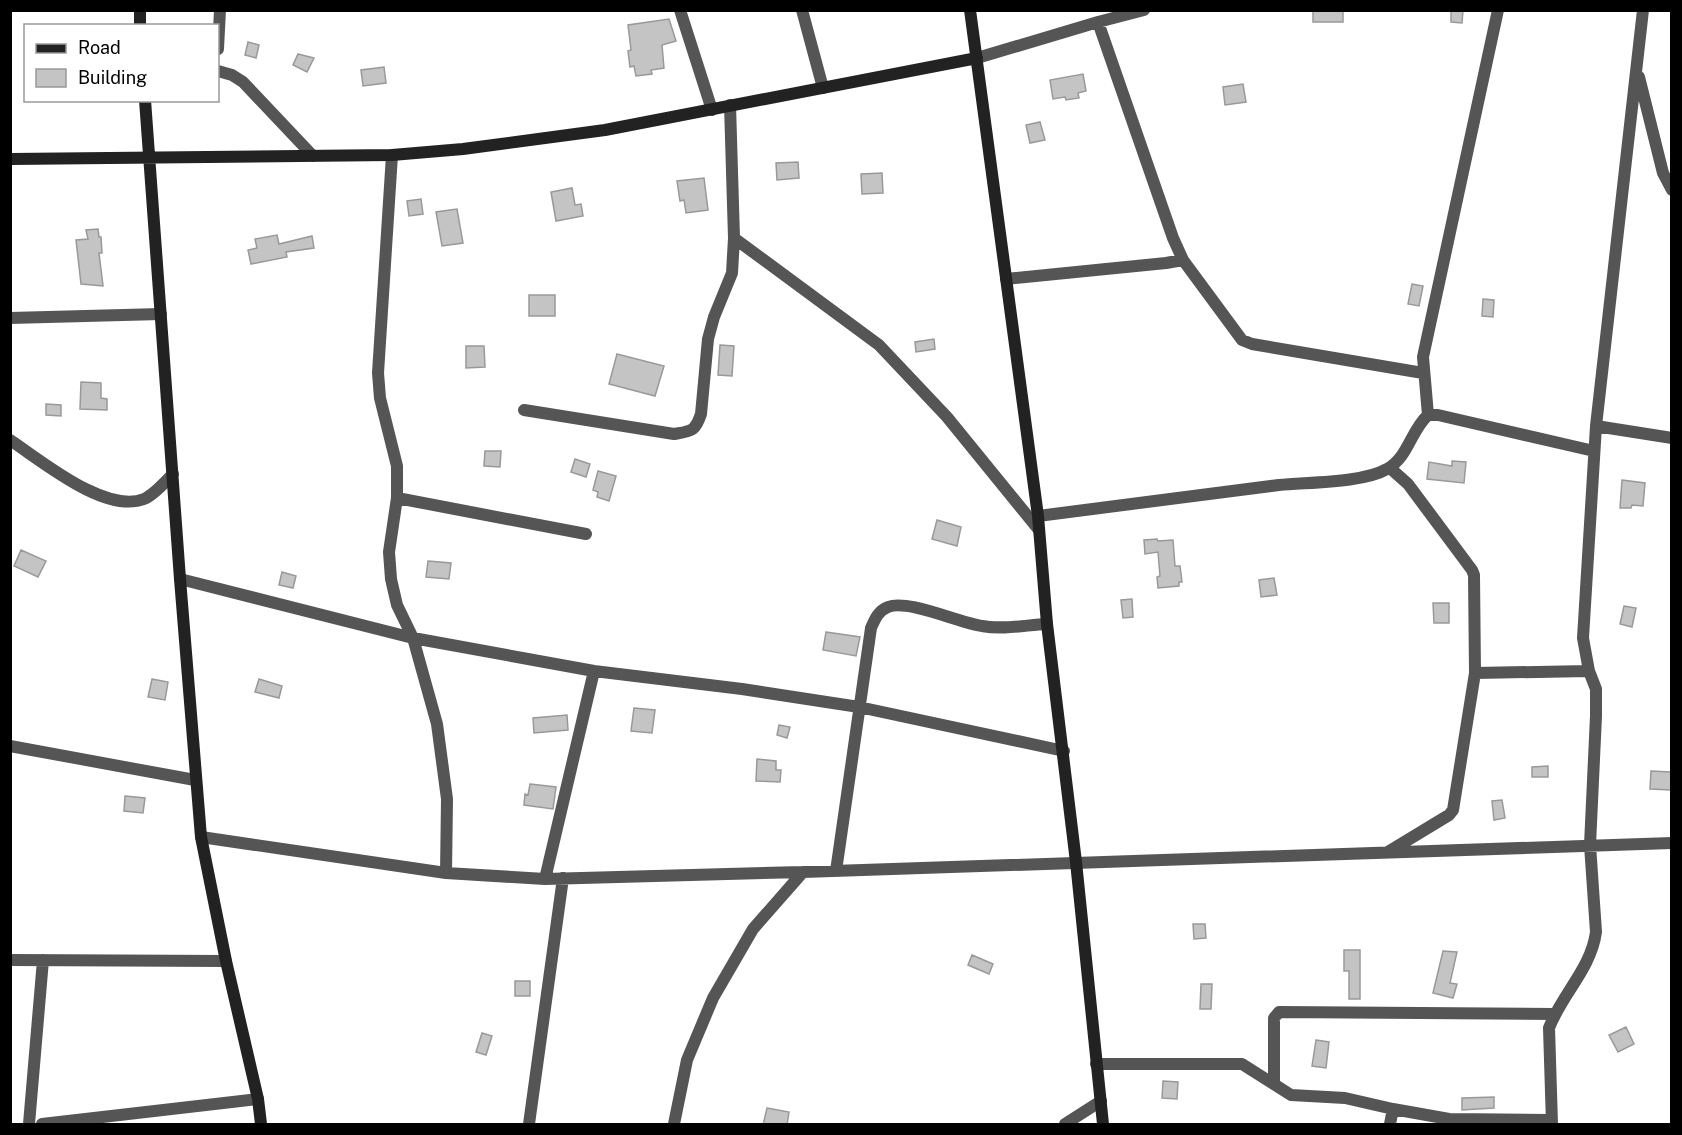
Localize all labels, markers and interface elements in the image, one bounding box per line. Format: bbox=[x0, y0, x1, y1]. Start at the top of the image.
legend bbox=[24, 24, 219, 102]
text: Road bbox=[78, 37, 121, 58]
text: Building bbox=[78, 67, 147, 88]

